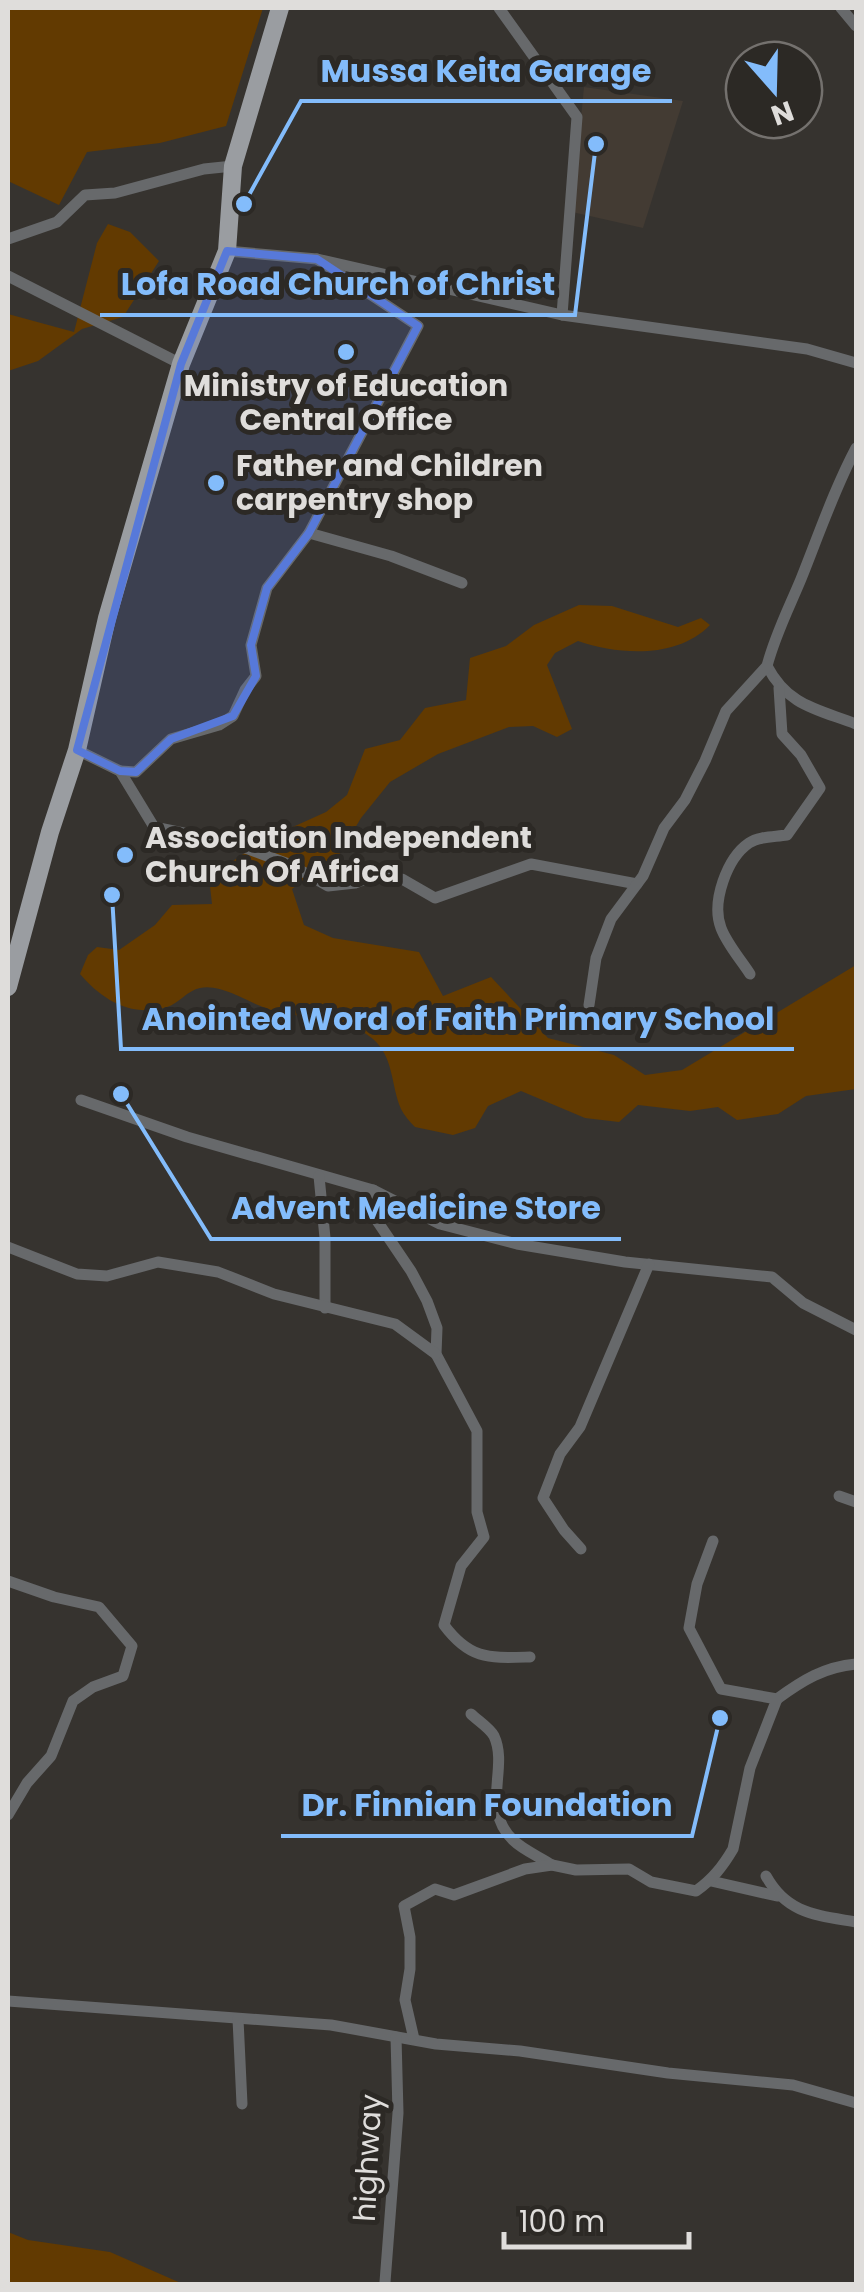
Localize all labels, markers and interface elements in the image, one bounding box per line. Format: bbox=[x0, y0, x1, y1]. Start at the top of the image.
callout: Mussa Keita Garage bbox=[301, 39, 672, 101]
north arrow bbox=[724, 40, 824, 140]
text: Mussa Keita Garage bbox=[320, 48, 652, 93]
text: N bbox=[766, 91, 799, 135]
callout: Lofa Road Church of Christ bbox=[100, 253, 575, 315]
text: Lofa Road Church of Christ bbox=[121, 261, 555, 306]
marker: Ministry of Education Central Office bbox=[335, 341, 357, 363]
place label: Ministry of Education Central Office bbox=[184, 364, 508, 441]
place label: Father and Children carpentry shop bbox=[236, 444, 543, 521]
marker: Father and Children carpentry shop bbox=[205, 472, 227, 494]
place label: Association Independent Church Of Africa bbox=[145, 816, 532, 893]
marker: Association Independent Church Of Africa bbox=[114, 844, 136, 866]
callout: Anointed Word of Faith Primary School bbox=[121, 987, 794, 1049]
text: Anointed Word of Faith Primary School bbox=[142, 996, 774, 1041]
callout: Advent Medicine Store bbox=[211, 1177, 621, 1239]
text: Advent Medicine Store bbox=[231, 1185, 601, 1230]
callout: Dr. Finnian Foundation bbox=[281, 1774, 692, 1836]
text: Dr. Finnian Foundation bbox=[301, 1782, 673, 1827]
street label: highway bbox=[343, 2093, 392, 2223]
scale bar bbox=[504, 2187, 689, 2249]
text: 100 m bbox=[519, 2200, 605, 2243]

